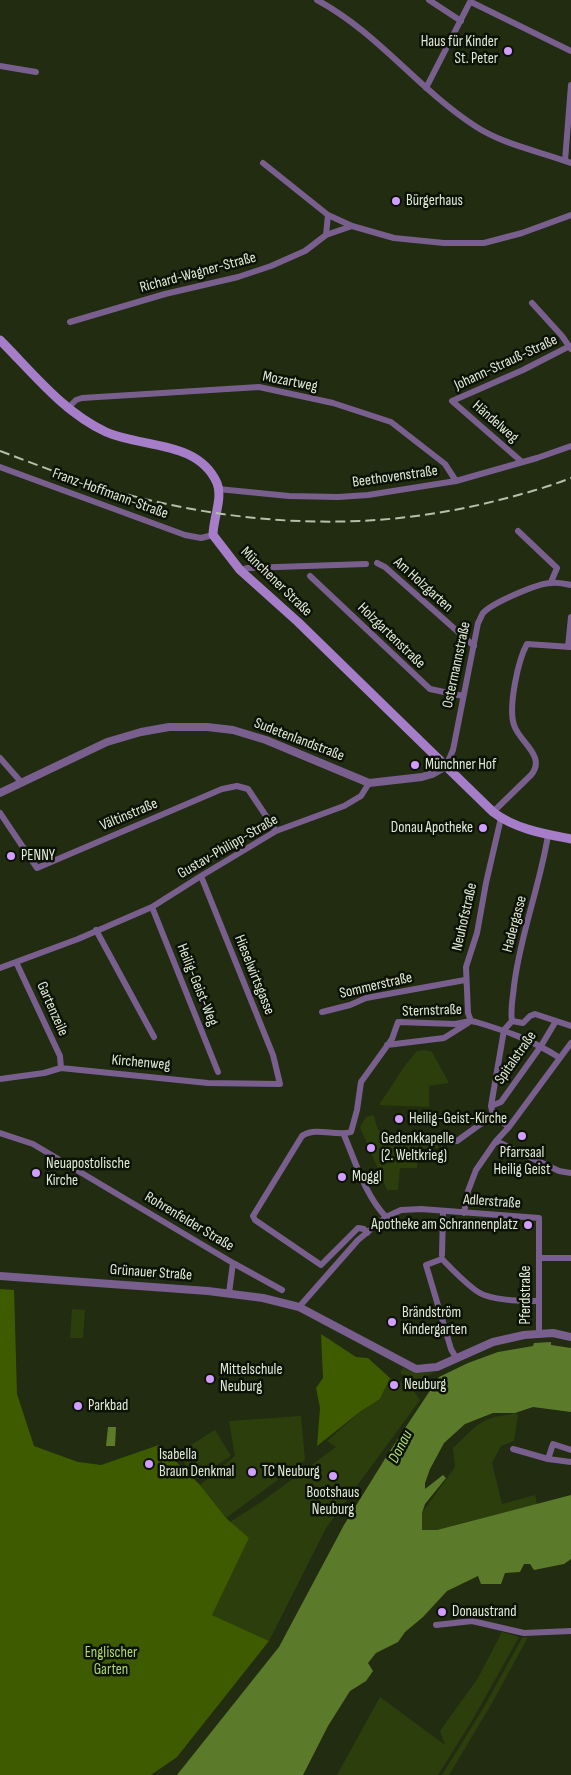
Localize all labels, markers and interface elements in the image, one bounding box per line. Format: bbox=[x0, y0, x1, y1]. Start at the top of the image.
place label: Haus für Kinder St. Peter bbox=[421, 33, 498, 68]
marker: Haus für Kinder St. Peter bbox=[502, 45, 514, 57]
place label: Bürgerhaus bbox=[406, 192, 463, 210]
marker: Bürgerhaus bbox=[390, 195, 402, 207]
street label: Richard-Wagner-Straße bbox=[138, 249, 258, 297]
street label: Johann-Strauß-Straße bbox=[452, 331, 560, 395]
street label: Mozartweg bbox=[261, 368, 319, 396]
street label: Händelweg bbox=[468, 397, 522, 447]
street label: Beethovenstraße bbox=[351, 462, 439, 492]
street label: Franz-Hoffmann-Straße bbox=[50, 465, 170, 523]
street label: Münchener Straße bbox=[237, 543, 315, 621]
street label: Am Holzgarten bbox=[390, 554, 456, 616]
street label: Holzgartenstraße bbox=[353, 599, 429, 673]
street label: Ostermannstraße bbox=[439, 620, 475, 710]
street label: Sudetenlandstraße bbox=[251, 715, 347, 765]
place label: Münchner Hof bbox=[425, 756, 496, 774]
marker: Münchner Hof bbox=[409, 759, 421, 771]
street label: Vältinstraße bbox=[98, 795, 160, 835]
street label: Gustav-Philipp-Straße bbox=[175, 811, 281, 883]
place label: Donau Apotheke bbox=[391, 819, 473, 837]
marker: Donau Apotheke bbox=[477, 822, 489, 834]
place label: PENNY bbox=[21, 847, 55, 865]
marker: PENNY bbox=[5, 850, 17, 862]
street label: Neuhofstraße bbox=[448, 881, 482, 953]
street label: Hadergasse bbox=[499, 894, 531, 954]
street label: Hieselwirtsgasse bbox=[230, 933, 278, 1017]
street label: Heilig-Geist-Weg bbox=[172, 941, 222, 1029]
street label: Sommerstraße bbox=[338, 969, 414, 1003]
street label: Gartenzeile bbox=[32, 979, 72, 1039]
street label: Sternstraße bbox=[402, 1001, 462, 1021]
street label: Spitalstraße bbox=[491, 1028, 541, 1088]
street label: Kirchenweg bbox=[111, 1051, 171, 1075]
place label: Heilig-Geist-Kirche bbox=[409, 1110, 507, 1128]
marker: Heilig-Geist-Kirche bbox=[393, 1113, 405, 1125]
place label: Gedenkkapelle (2. Weltkrieg) bbox=[381, 1130, 454, 1165]
marker: Pfarrsaal Heilig Geist bbox=[516, 1130, 528, 1142]
marker: Gedenkkapelle (2. Weltkrieg) bbox=[365, 1142, 377, 1154]
place label: Pfarrsaal Heilig Geist bbox=[494, 1144, 550, 1179]
place label: Neuapostolische Kirche bbox=[46, 1155, 130, 1190]
marker: Neuapostolische Kirche bbox=[30, 1167, 42, 1179]
place label: Moggl bbox=[352, 1168, 382, 1186]
marker: Moggl bbox=[336, 1171, 348, 1183]
street label: Rohrenfelder Straße bbox=[141, 1188, 237, 1256]
street label: Adlerstraße bbox=[463, 1191, 521, 1213]
place label: Apotheke am Schrannenplatz bbox=[371, 1216, 518, 1234]
marker: Apotheke am Schrannenplatz bbox=[522, 1219, 534, 1231]
street label: Grünauer Straße bbox=[109, 1261, 193, 1285]
street label: Pferdstraße bbox=[517, 1266, 535, 1324]
place label: Brändström Kindergarten bbox=[402, 1304, 467, 1339]
marker: Brändström Kindergarten bbox=[386, 1316, 398, 1328]
place label: Mittelschule Neuburg bbox=[220, 1361, 282, 1396]
marker: Mittelschule Neuburg bbox=[204, 1373, 216, 1385]
place label: Neuburg bbox=[404, 1376, 446, 1394]
marker: Neuburg bbox=[388, 1379, 400, 1391]
place label: Parkbad bbox=[88, 1397, 128, 1415]
marker: Parkbad bbox=[72, 1400, 84, 1412]
water label: Donau bbox=[385, 1428, 417, 1466]
place label: Isabella Braun Denkmal bbox=[159, 1446, 234, 1481]
marker: Isabella Braun Denkmal bbox=[143, 1458, 155, 1470]
place label: TC Neuburg bbox=[262, 1463, 320, 1481]
marker: TC Neuburg bbox=[246, 1466, 258, 1478]
marker: Bootshaus Neuburg bbox=[327, 1470, 339, 1482]
place label: Bootshaus Neuburg bbox=[307, 1484, 359, 1519]
place label: Donaustrand bbox=[452, 1603, 517, 1621]
marker: Donaustrand bbox=[436, 1606, 448, 1618]
park label: Englischer Garten bbox=[85, 1644, 137, 1679]

